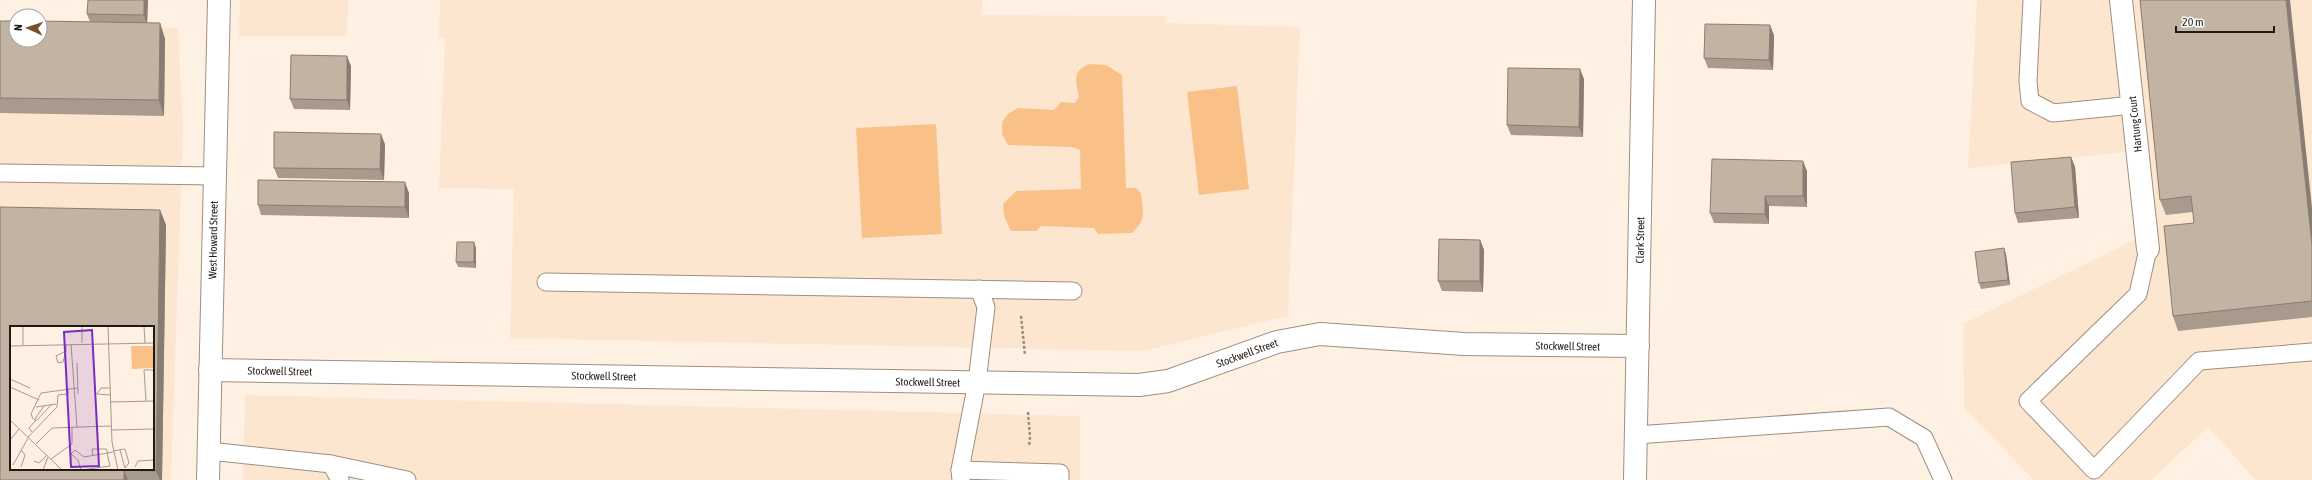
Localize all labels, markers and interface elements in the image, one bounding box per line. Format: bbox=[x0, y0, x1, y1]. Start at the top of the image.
north arrow bbox=[8, 8, 48, 48]
scale bar bbox=[2176, 8, 2274, 34]
text: 20 m bbox=[2182, 15, 2204, 29]
text: N bbox=[12, 24, 24, 31]
street label: Hartung Court bbox=[2126, 95, 2144, 153]
street label: West Howard Street bbox=[206, 201, 220, 279]
street label: Clark Street bbox=[1634, 217, 1646, 263]
inset map bbox=[10, 326, 154, 470]
street label: Stockwell Street bbox=[1215, 336, 1279, 370]
street label: Stockwell Street bbox=[1536, 339, 1600, 353]
street label: Stockwell Street bbox=[248, 364, 312, 378]
street label: Stockwell Street bbox=[572, 369, 636, 383]
street label: Stockwell Street bbox=[896, 375, 960, 389]

